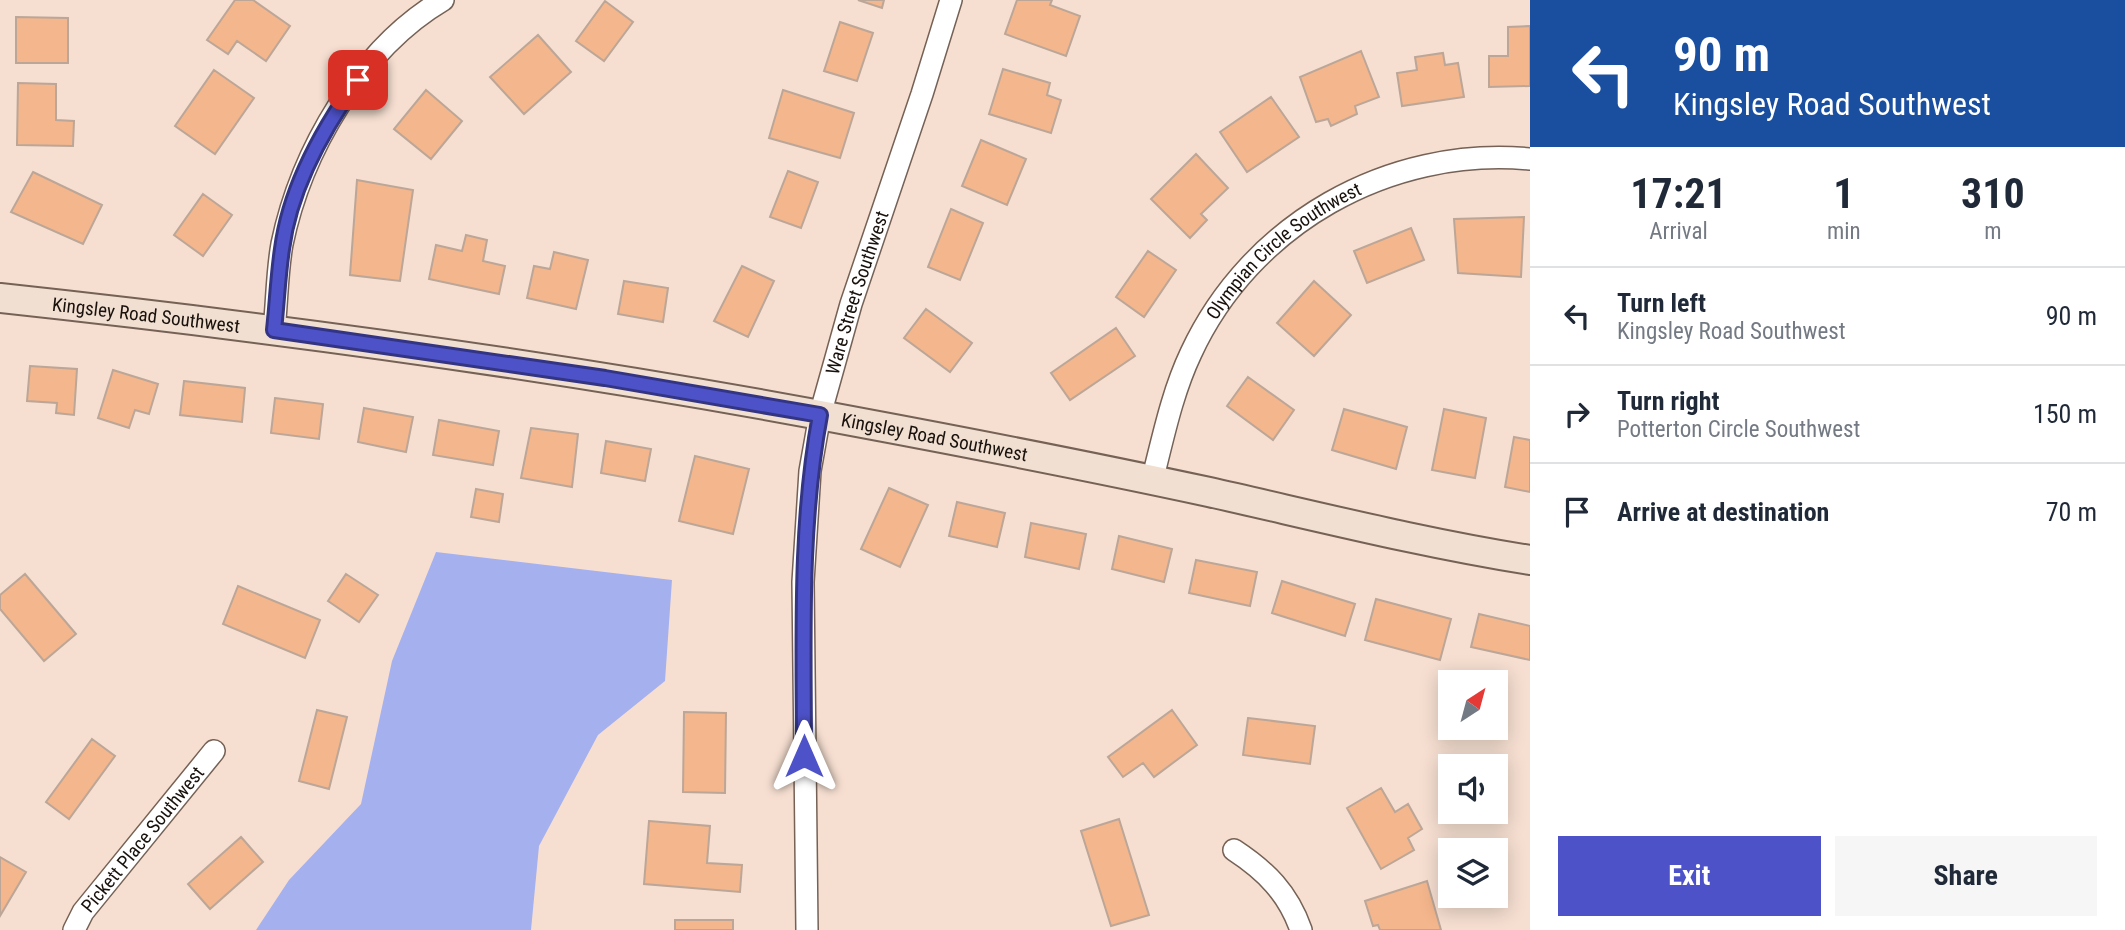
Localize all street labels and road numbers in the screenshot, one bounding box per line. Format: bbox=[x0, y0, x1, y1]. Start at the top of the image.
street label: Olympian Circle Southwest bbox=[1201, 178, 1365, 324]
street label: Ware Street Southwest bbox=[821, 208, 894, 377]
street label: Kingsley Road Southwest bbox=[51, 293, 241, 338]
street label: Kingsley Road Southwest bbox=[839, 408, 1029, 466]
street label: Pickett Place Southwest bbox=[76, 762, 209, 917]

